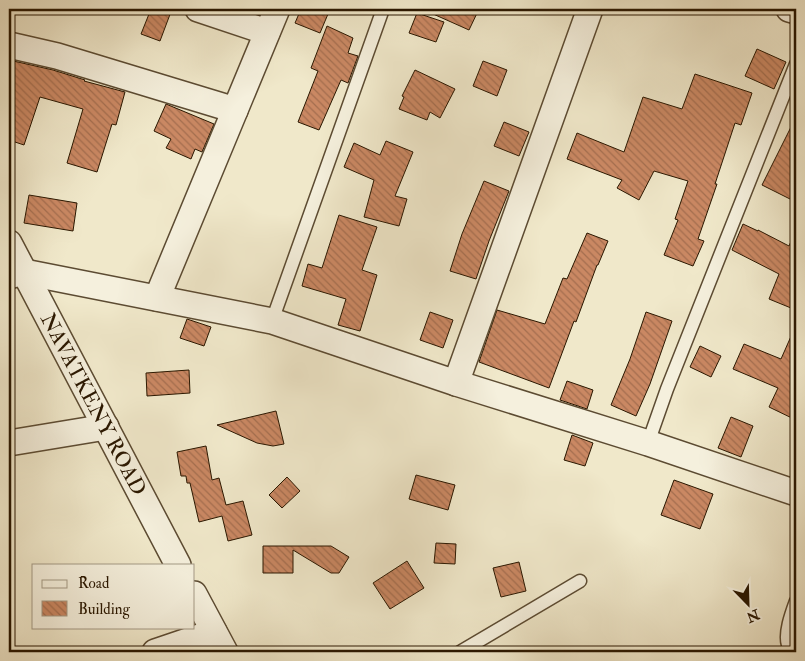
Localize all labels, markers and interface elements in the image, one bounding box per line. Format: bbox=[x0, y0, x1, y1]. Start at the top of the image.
street label: NAVATKENY ROAD bbox=[35, 308, 153, 500]
legend bbox=[32, 564, 195, 628]
text: Road bbox=[78, 574, 110, 593]
north arrow bbox=[722, 578, 772, 628]
text: Building bbox=[78, 600, 130, 619]
text: N bbox=[743, 605, 763, 626]

